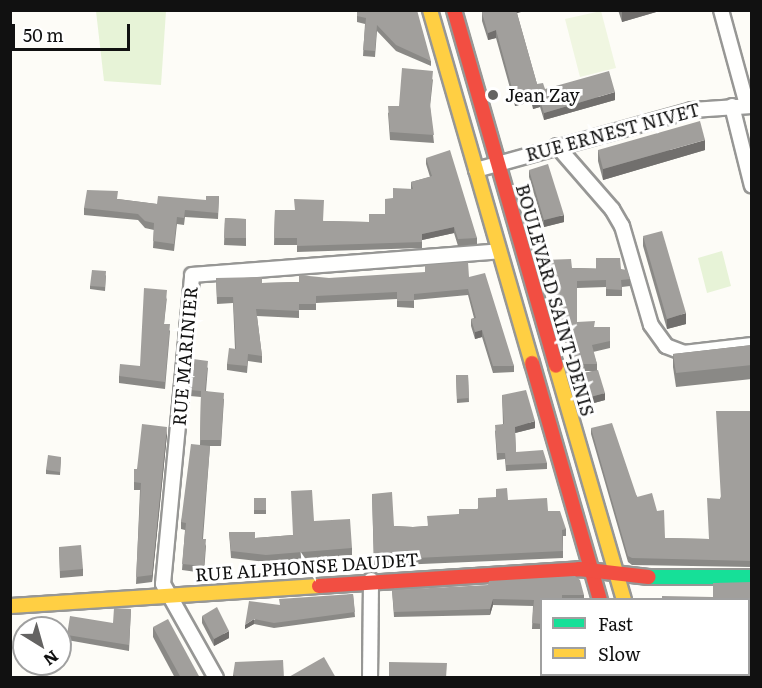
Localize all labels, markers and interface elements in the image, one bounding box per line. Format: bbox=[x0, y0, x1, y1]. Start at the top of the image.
scale bar bbox=[15, 12, 134, 50]
text: 50 m bbox=[23, 21, 64, 48]
place label: Jean Zay bbox=[505, 84, 580, 106]
marker: Jean Zay bbox=[486, 88, 500, 102]
street label: RUE ERNEST NIVET bbox=[523, 98, 703, 166]
street label: BOULEVARD SAINT-DENIS bbox=[511, 181, 599, 419]
street label: RUE MARINIER bbox=[168, 285, 202, 427]
street label: RUE ALPHONSE DAUDET bbox=[194, 548, 420, 586]
legend bbox=[540, 598, 750, 676]
text: Fast bbox=[598, 610, 633, 637]
north arrow bbox=[12, 616, 72, 676]
text: Slow bbox=[598, 640, 640, 667]
text: N bbox=[39, 645, 64, 672]

